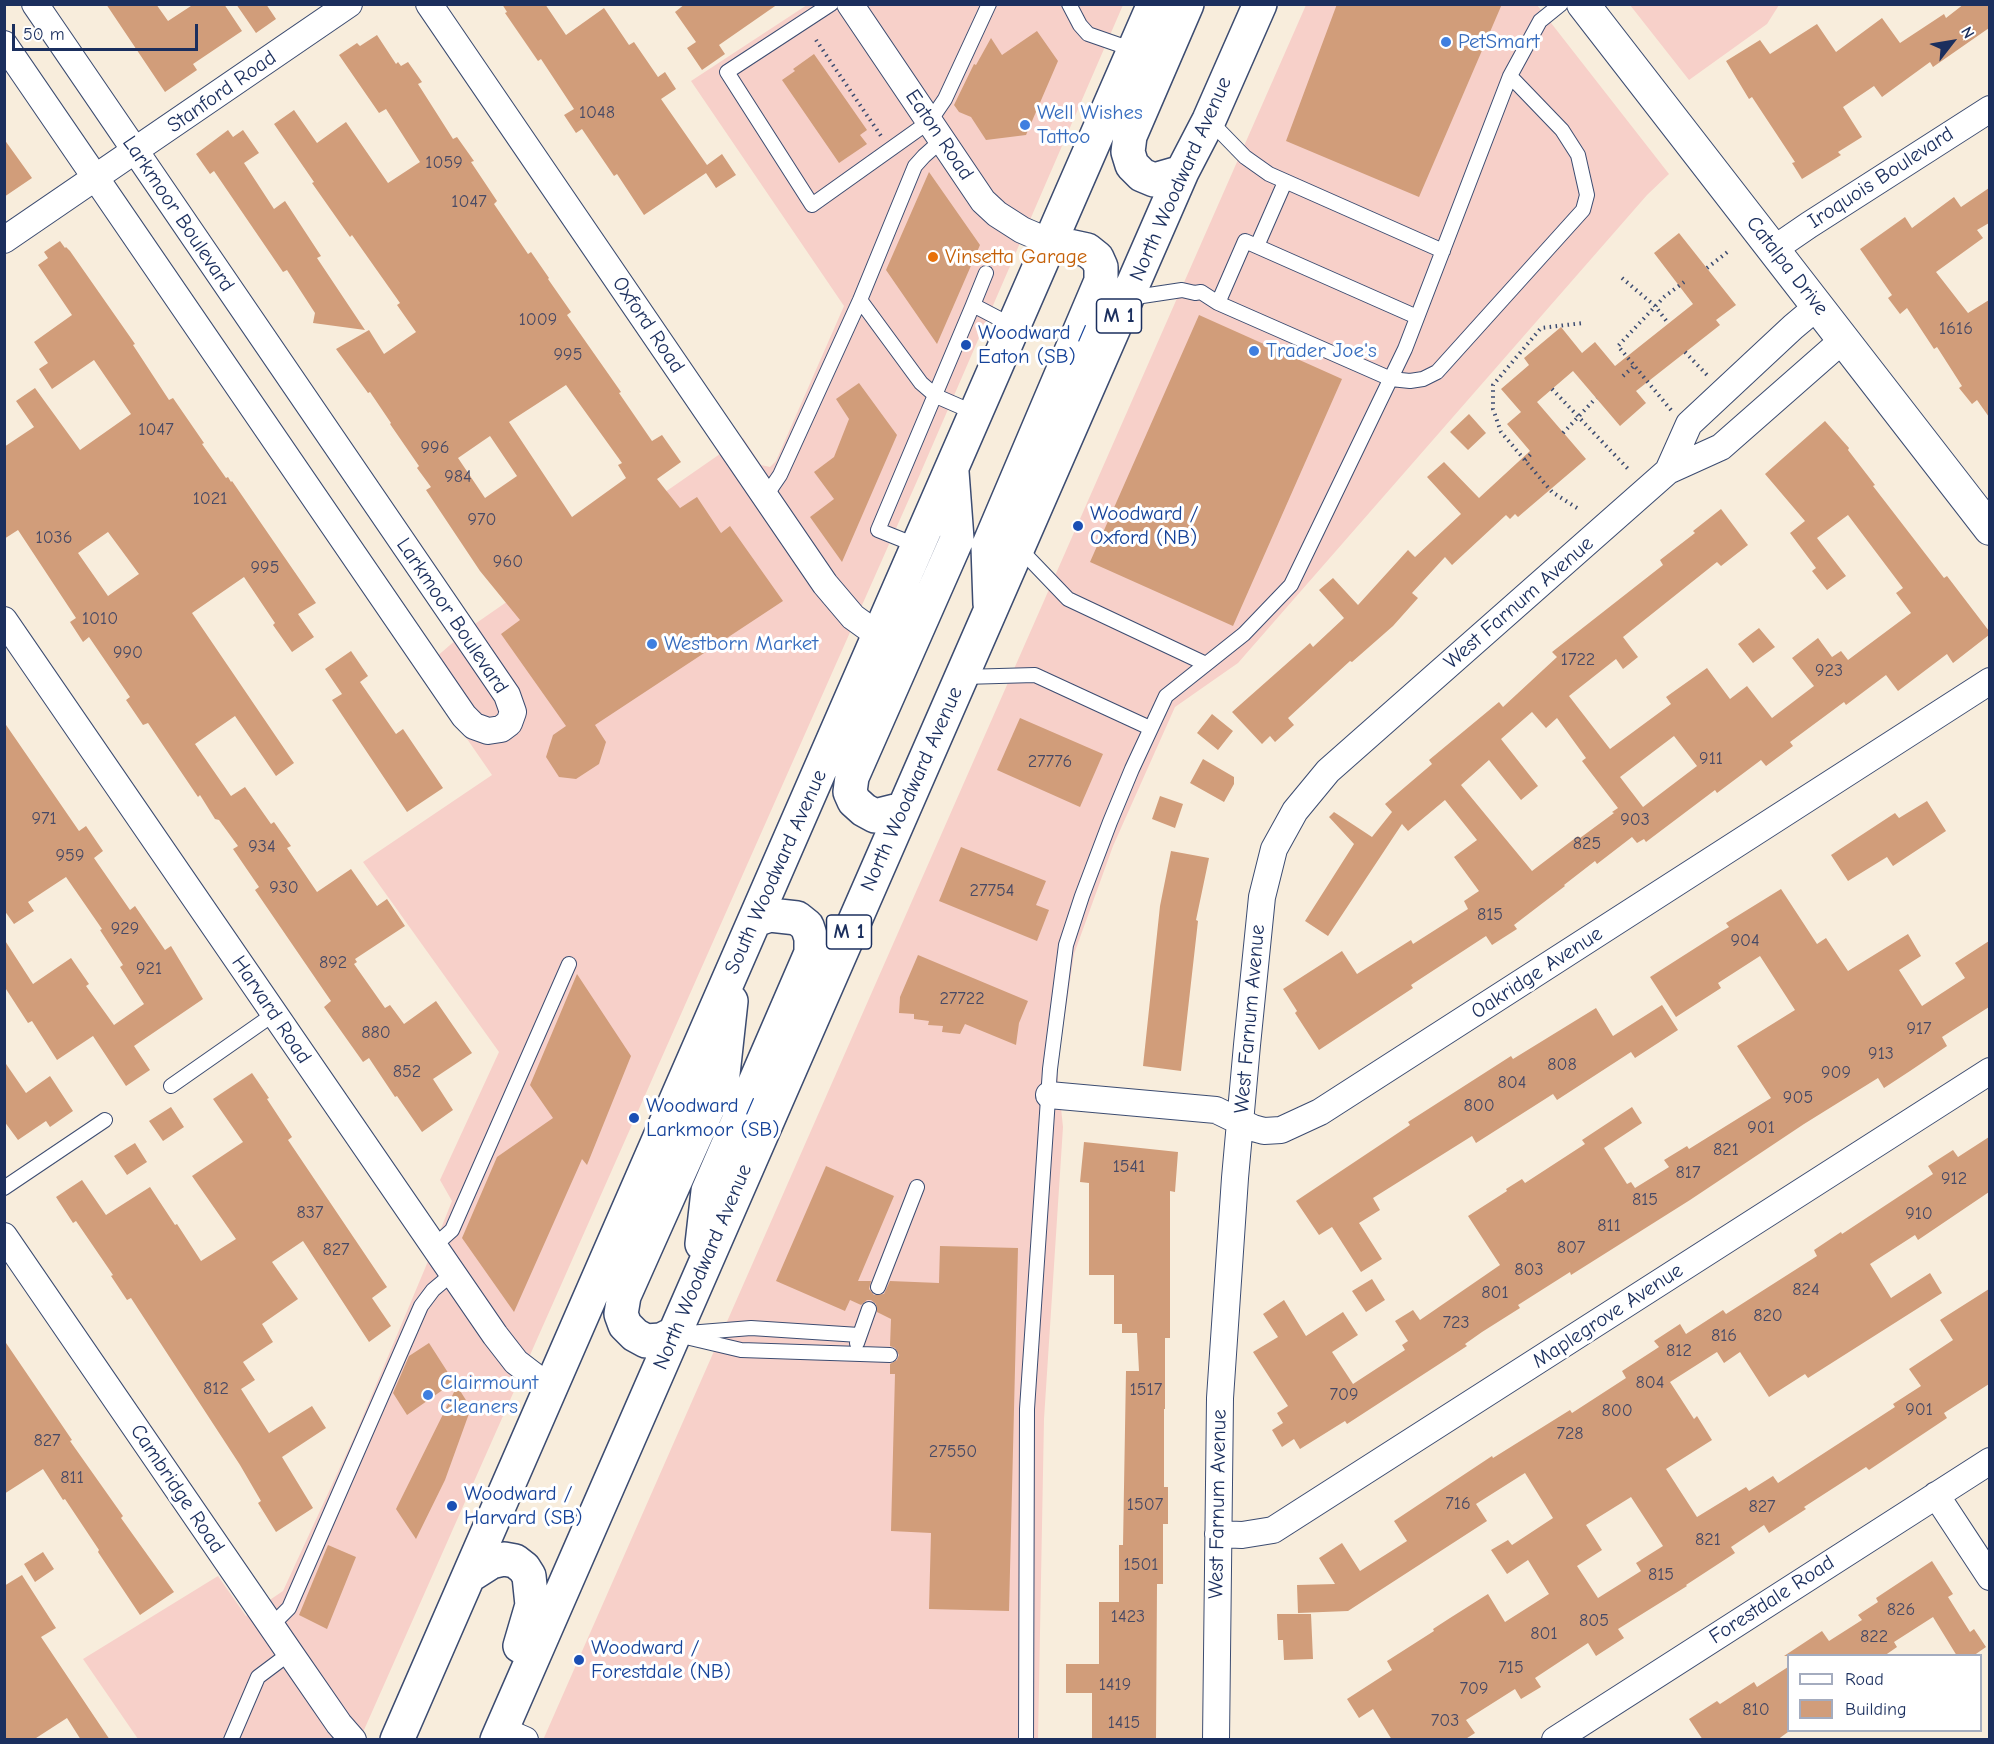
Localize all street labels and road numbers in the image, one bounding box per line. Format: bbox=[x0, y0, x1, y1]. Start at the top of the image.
street label: Stanford Road bbox=[163, 45, 281, 139]
street label: North Woodward Avenue bbox=[1125, 73, 1237, 285]
street label: Eaton Road bbox=[899, 85, 979, 185]
street label: Iroquois Boulevard bbox=[1803, 122, 1959, 234]
street label: Larkmoor Boulevard bbox=[117, 131, 239, 297]
street label: Catalpa Drive bbox=[1741, 211, 1833, 321]
street label: Oxford Road bbox=[606, 272, 690, 378]
road number: M 1 bbox=[1096, 299, 1142, 333]
street label: West Farnum Avenue bbox=[1439, 531, 1599, 675]
street label: Larkmoor Boulevard bbox=[391, 533, 513, 699]
street label: North Woodward Avenue bbox=[856, 683, 968, 895]
street label: South Woodward Avenue bbox=[719, 766, 833, 978]
road number: M 1 bbox=[826, 915, 872, 949]
street label: Oakridge Avenue bbox=[1467, 921, 1607, 1025]
street label: West Farnum Avenue bbox=[1229, 923, 1271, 1115]
street label: Harvard Road bbox=[226, 951, 316, 1069]
street label: North Woodward Avenue bbox=[648, 1160, 758, 1374]
street label: Maplegrove Avenue bbox=[1528, 1258, 1688, 1374]
street label: West Farnum Avenue bbox=[1204, 1409, 1232, 1599]
street label: Cambridge Road bbox=[124, 1420, 230, 1558]
street label: Forestdale Road bbox=[1705, 1550, 1839, 1650]

